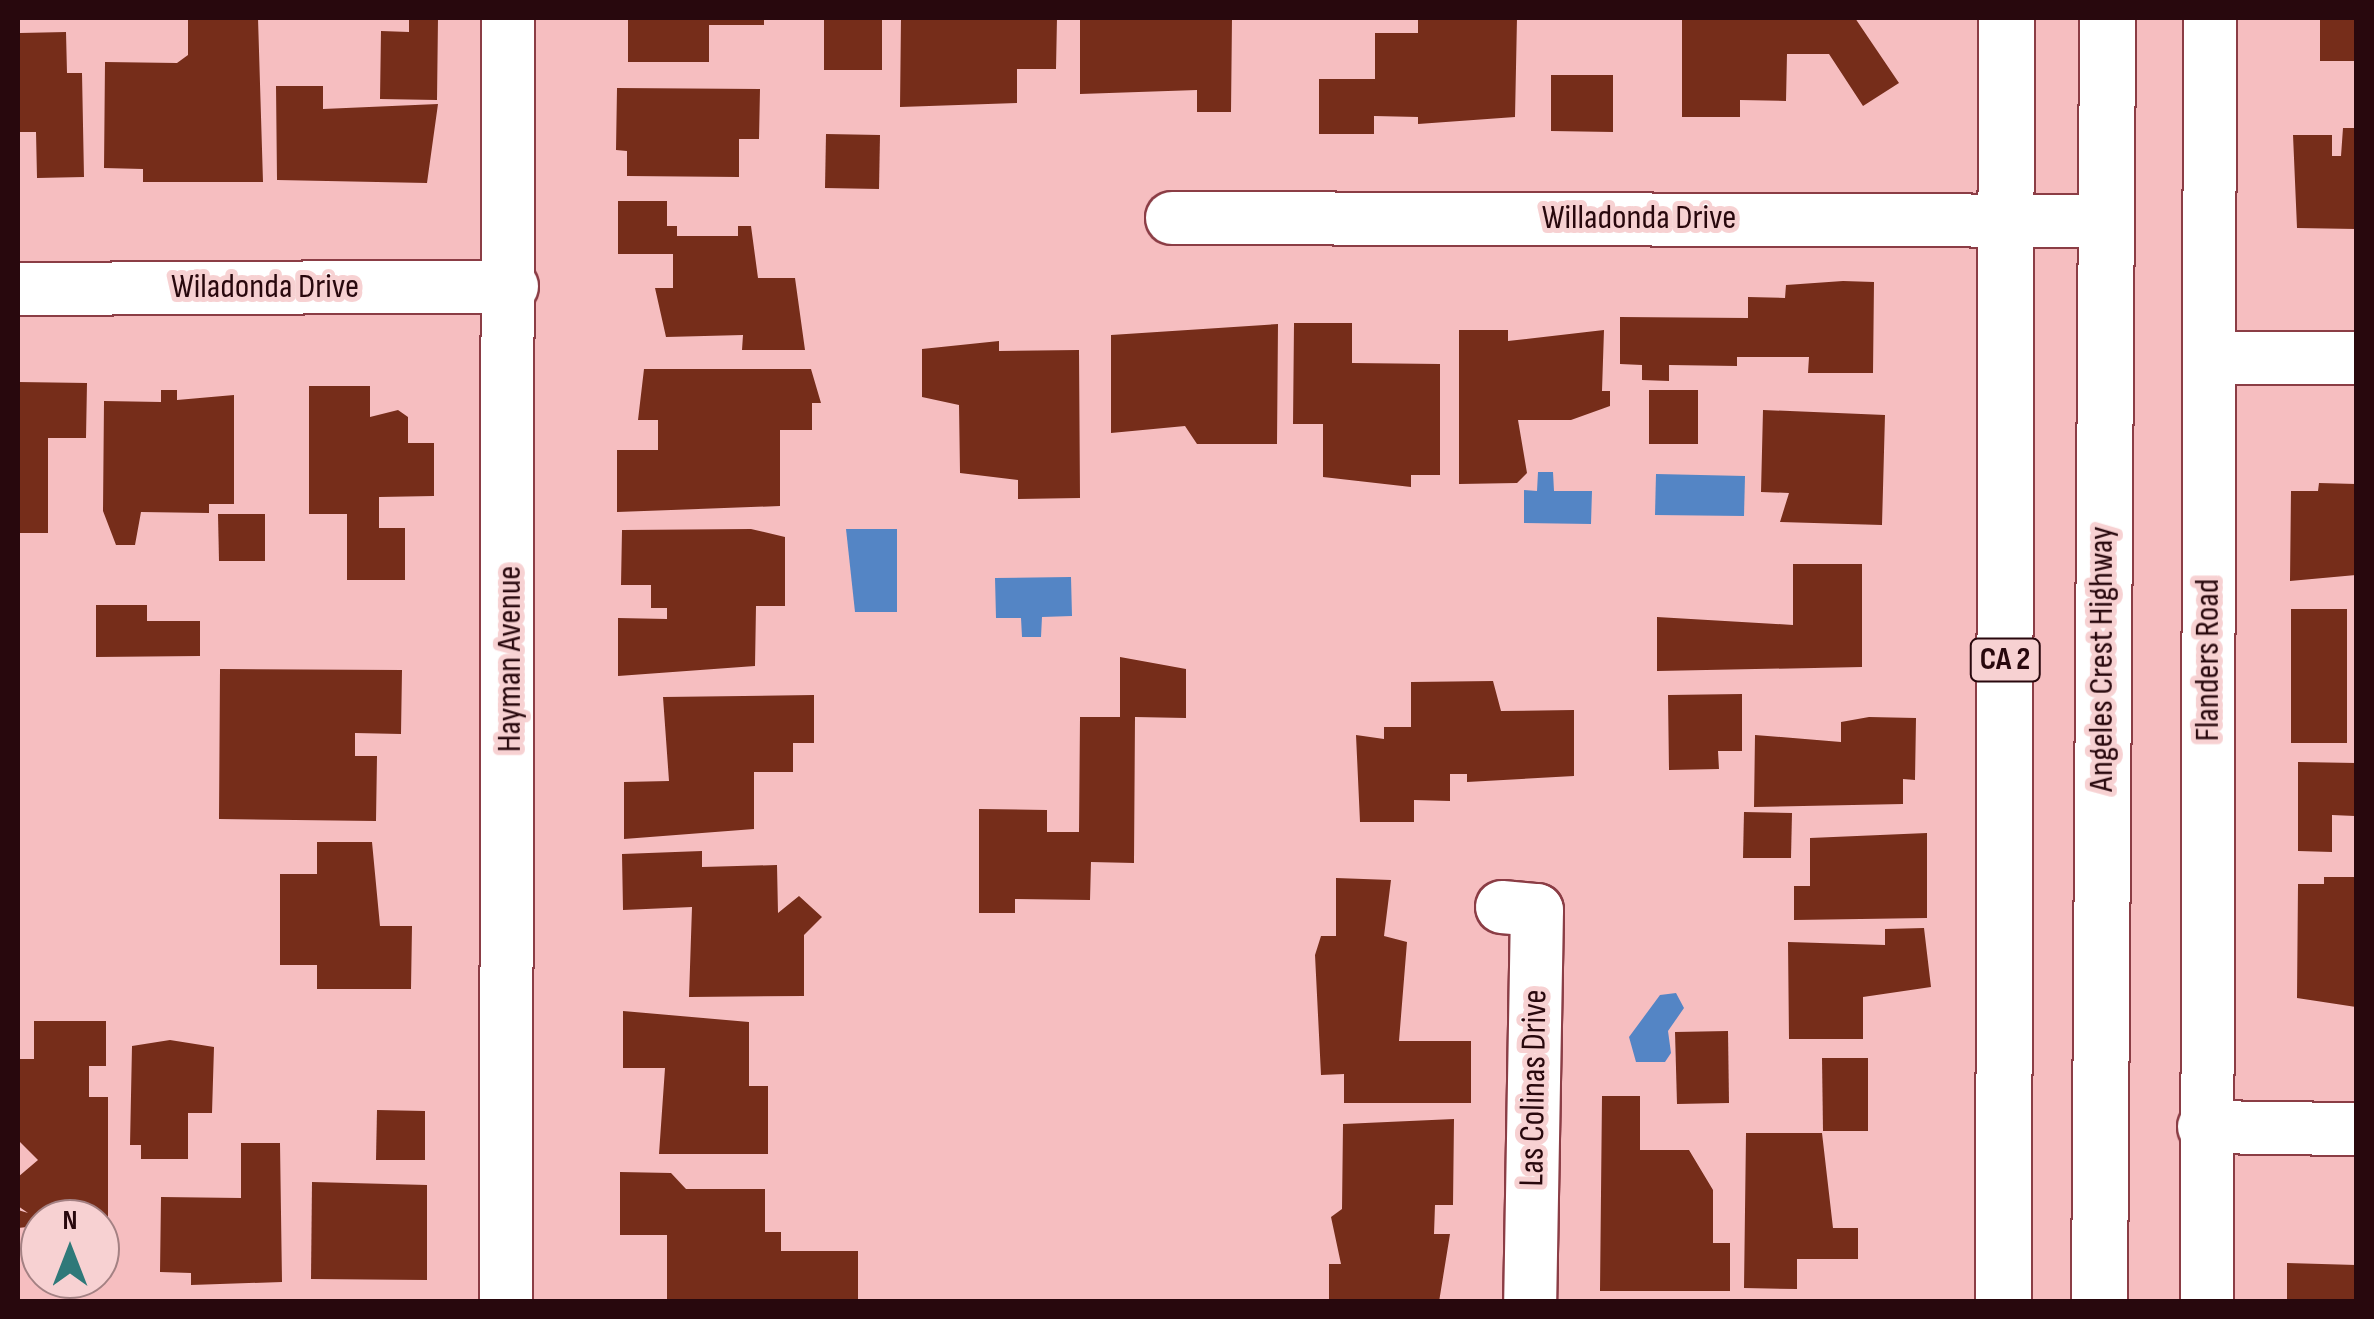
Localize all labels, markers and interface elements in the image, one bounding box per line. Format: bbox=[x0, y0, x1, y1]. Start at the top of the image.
street label: Willadonda Drive bbox=[1542, 197, 1736, 239]
street label: Wiladonda Drive bbox=[171, 266, 359, 308]
street label: Angeles Crest Highway bbox=[2081, 526, 2123, 792]
street label: Hayman Avenue bbox=[489, 566, 531, 752]
street label: Flanders Road bbox=[2187, 579, 2229, 741]
road number: CA 2 bbox=[1968, 633, 2042, 687]
street label: Las Colinas Drive bbox=[1511, 989, 1557, 1187]
north arrow bbox=[20, 1199, 120, 1299]
text: N bbox=[63, 1204, 77, 1237]

